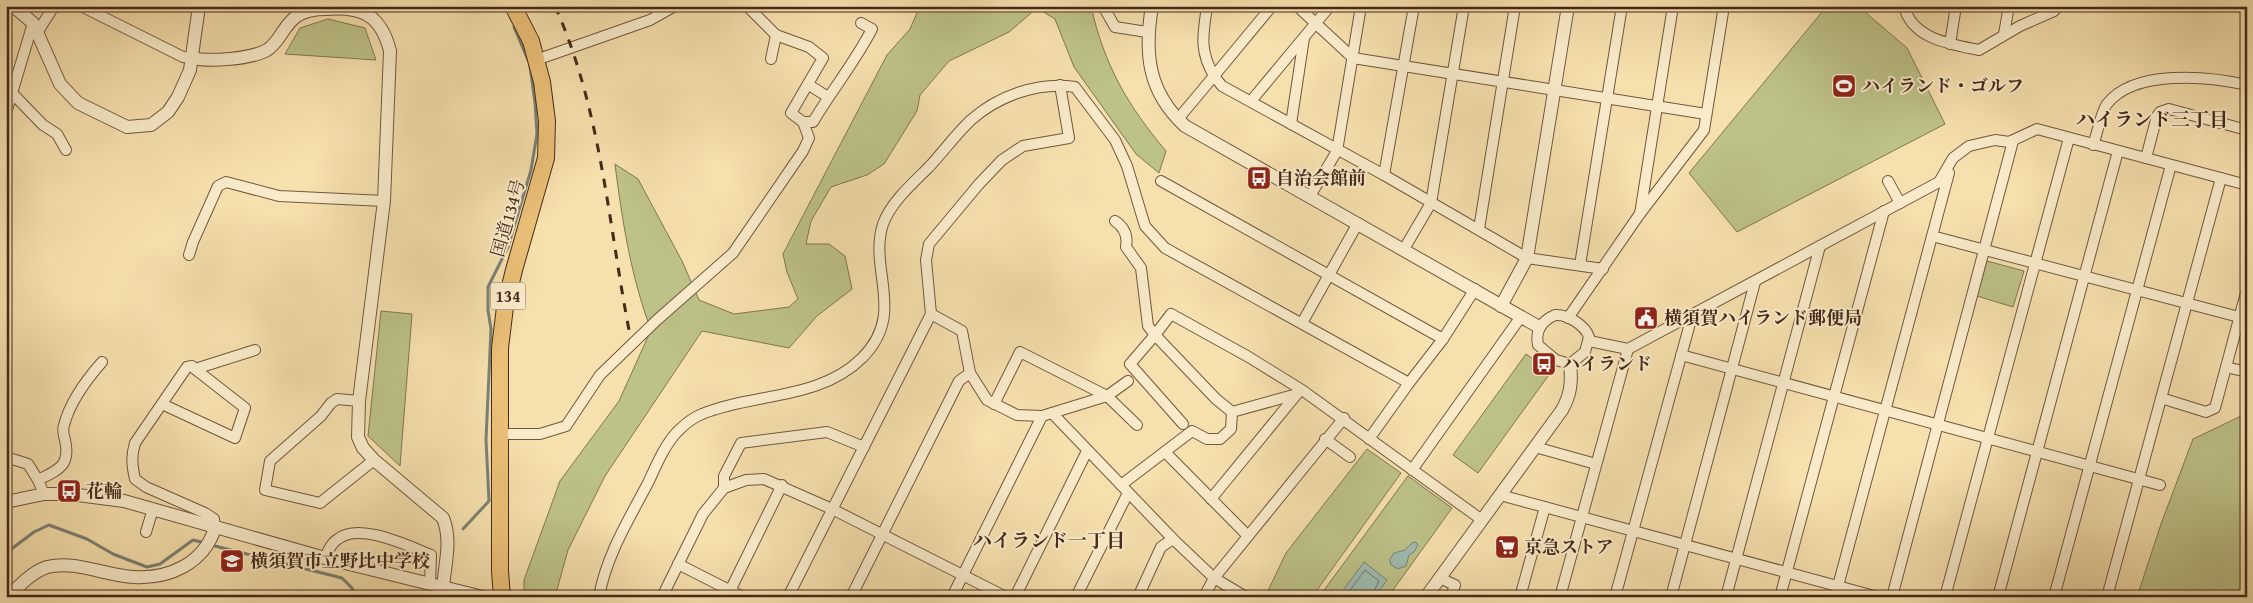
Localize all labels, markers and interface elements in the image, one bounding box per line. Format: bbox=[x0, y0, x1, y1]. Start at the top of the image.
place label: ハイランド・ゴルフ bbox=[1862, 72, 2024, 99]
sports icon: ハイランド・ゴルフ bbox=[1831, 73, 1857, 99]
district label: ハイランド三丁目 bbox=[2076, 105, 2228, 133]
place label: 自治会館前 bbox=[1276, 164, 1366, 191]
bus stop icon: 自治会館前 bbox=[1246, 165, 1272, 191]
street label: 国道134号 bbox=[484, 176, 532, 260]
road number: 134 bbox=[490, 282, 526, 310]
place label: 横須賀ハイランド郵便局 bbox=[1664, 304, 1862, 331]
public building icon: 横須賀ハイランド郵便局 bbox=[1633, 305, 1659, 331]
place label: ハイランド bbox=[1562, 350, 1652, 377]
bus stop icon: ハイランド bbox=[1531, 351, 1557, 377]
place label: 花輪 bbox=[86, 477, 122, 504]
bus stop icon: 花輪 bbox=[56, 478, 82, 504]
district label: ハイランド一丁目 bbox=[973, 526, 1125, 554]
place label: 京急ストア bbox=[1524, 533, 1613, 560]
supermarket icon: 京急ストア bbox=[1494, 534, 1520, 560]
place label: 横須賀市立野比中学校 bbox=[250, 547, 430, 574]
school or university icon: 横須賀市立野比中学校 bbox=[219, 548, 245, 574]

